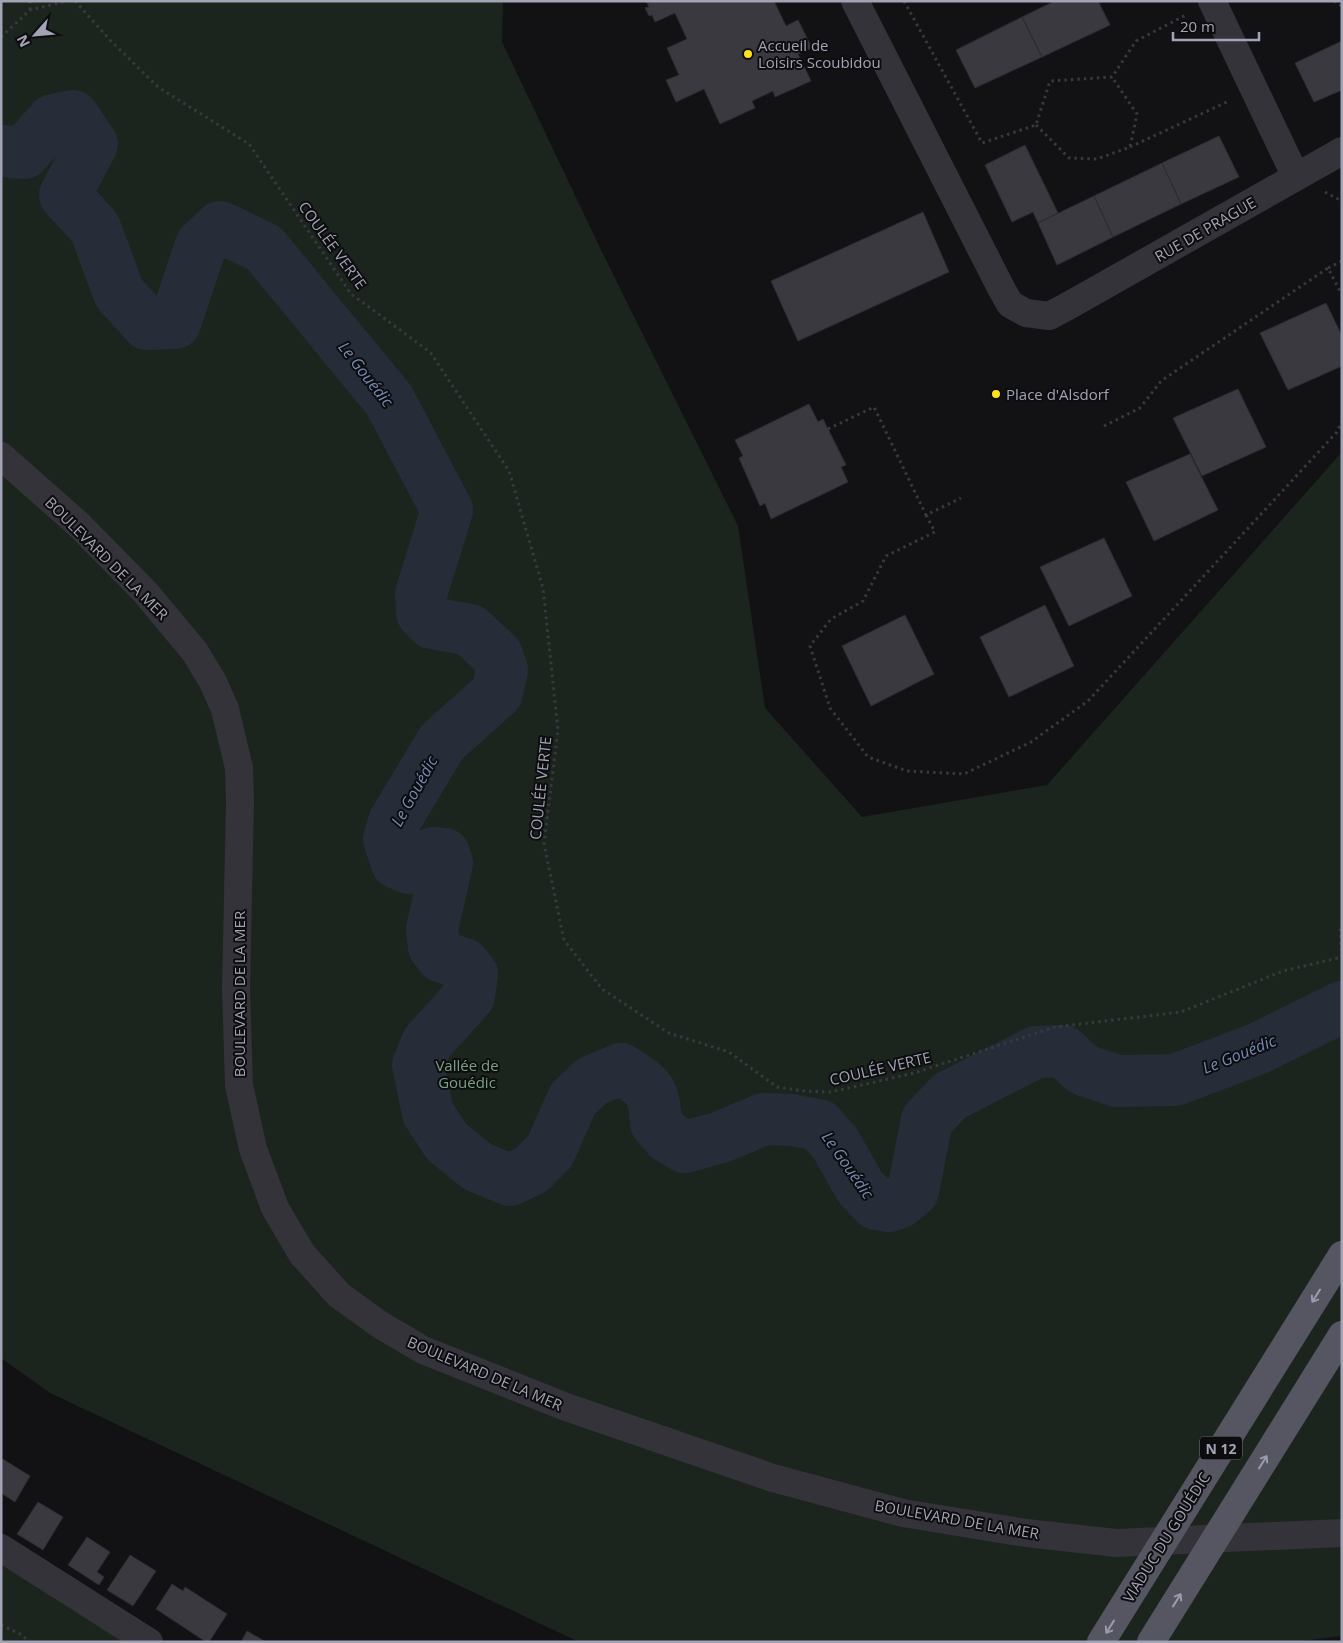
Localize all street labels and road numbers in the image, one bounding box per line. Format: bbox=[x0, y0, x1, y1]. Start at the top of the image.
street label: RUE DE PRAGUE bbox=[1151, 192, 1259, 266]
street label: COULÉE VERTE bbox=[294, 197, 372, 293]
street label: BOULEVARD DE LA MER bbox=[41, 492, 173, 624]
street label: COULÉE VERTE bbox=[525, 735, 555, 841]
street label: BOULEVARD DE LA MER bbox=[229, 910, 249, 1077]
street label: COULÉE VERTE bbox=[827, 1047, 933, 1089]
street label: BOULEVARD DE LA MER bbox=[405, 1331, 566, 1415]
road number: N 12 bbox=[1200, 1436, 1242, 1460]
street label: VIADUC DU GOUÉDIC bbox=[1118, 1468, 1214, 1606]
street label: BOULEVARD DE LA MER bbox=[873, 1495, 1041, 1543]

